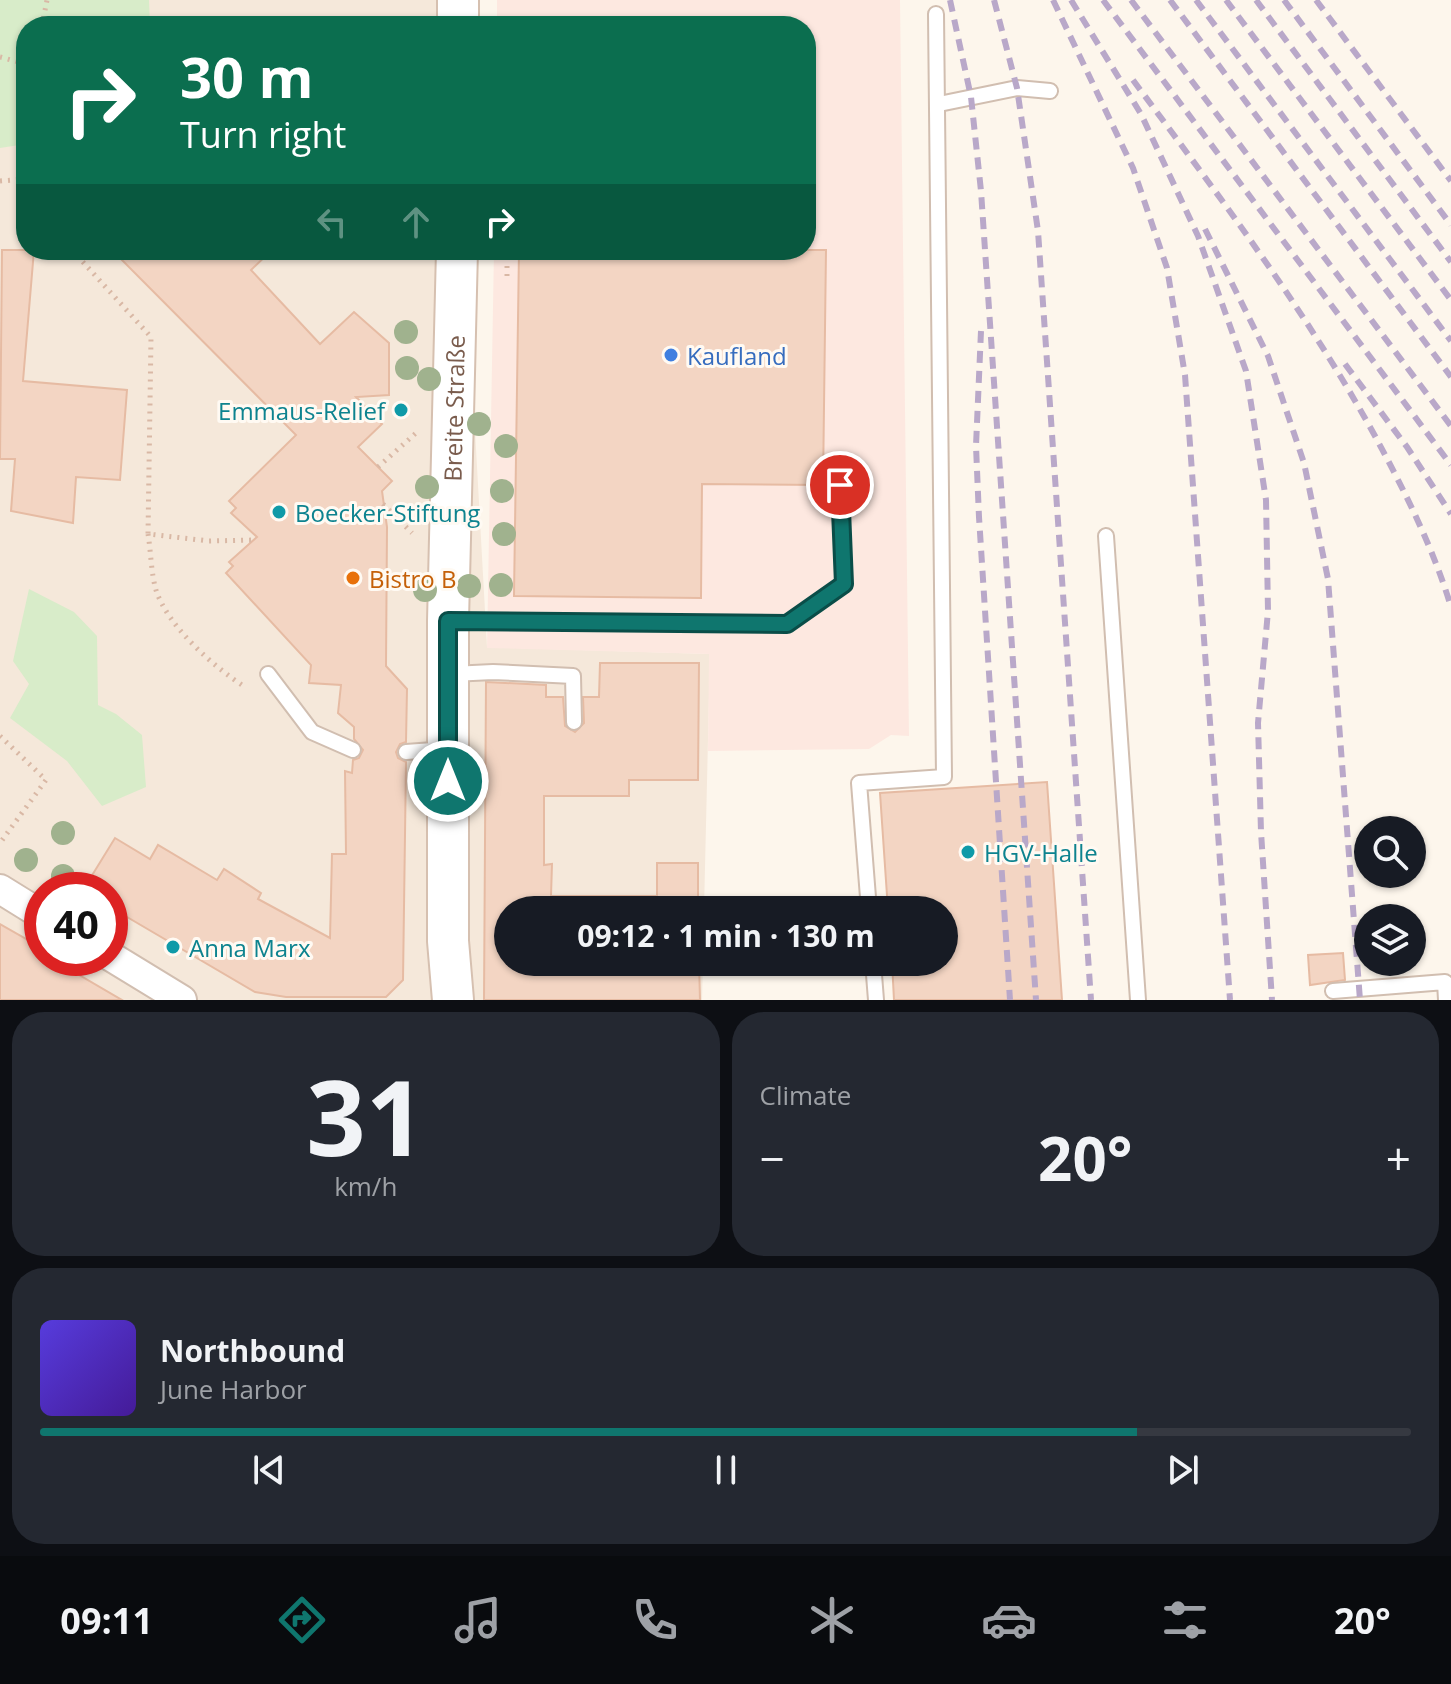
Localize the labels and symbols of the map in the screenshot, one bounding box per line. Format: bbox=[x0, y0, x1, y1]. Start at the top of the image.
street label: Breite Straße bbox=[435, 335, 471, 482]
place label: Kaufland bbox=[687, 339, 787, 372]
marker: Kaufland bbox=[662, 346, 680, 364]
place label: Emmaus-Relief bbox=[218, 394, 387, 427]
marker: Emmaus-Relief bbox=[392, 401, 410, 419]
pin bbox=[806, 451, 874, 519]
place label: Boecker-Stiftung bbox=[295, 496, 480, 529]
marker: Boecker-Stiftung bbox=[270, 503, 288, 521]
place label: Bistro B bbox=[369, 562, 457, 595]
marker: Bistro B bbox=[344, 569, 362, 587]
position arrow bbox=[406, 739, 490, 823]
place label: HGV-Halle bbox=[984, 836, 1098, 869]
marker: HGV-Halle bbox=[959, 843, 977, 861]
speed limit sign: 40 bbox=[24, 872, 128, 976]
place label: Anna Marx bbox=[189, 931, 311, 964]
marker: Anna Marx bbox=[164, 938, 182, 956]

